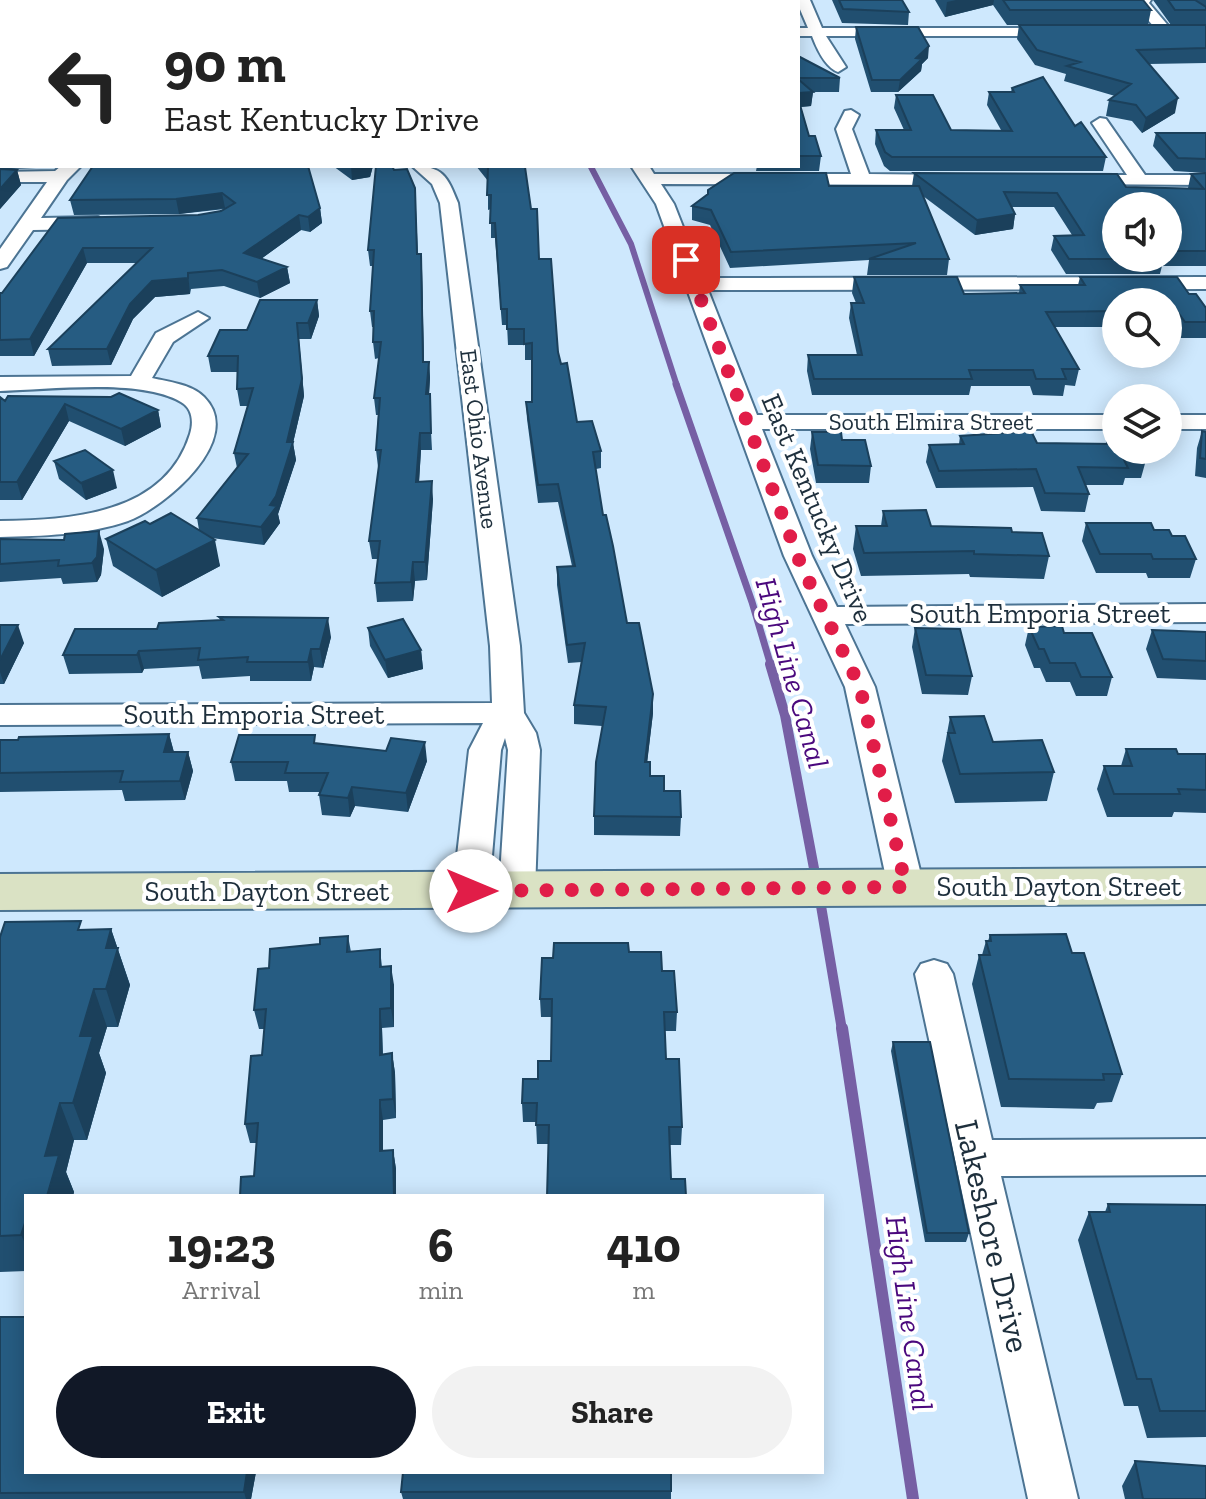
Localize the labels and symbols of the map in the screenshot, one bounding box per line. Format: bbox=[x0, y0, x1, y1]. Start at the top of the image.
pin bbox=[652, 226, 720, 294]
street label: East Ohio Avenue bbox=[454, 347, 505, 531]
street label: East Kentucky Drive bbox=[754, 389, 881, 627]
street label: South Elmira Street bbox=[829, 407, 1033, 436]
water label: High Line Canal bbox=[748, 573, 836, 773]
street label: South Emporia Street bbox=[910, 597, 1171, 630]
street label: South Emporia Street bbox=[124, 698, 385, 731]
position arrow bbox=[429, 849, 513, 933]
street label: South Dayton Street bbox=[937, 870, 1182, 903]
street label: South Dayton Street bbox=[145, 875, 390, 908]
street label: Lakeshore Drive bbox=[946, 1116, 1039, 1356]
water label: High Line Canal bbox=[877, 1213, 941, 1413]

